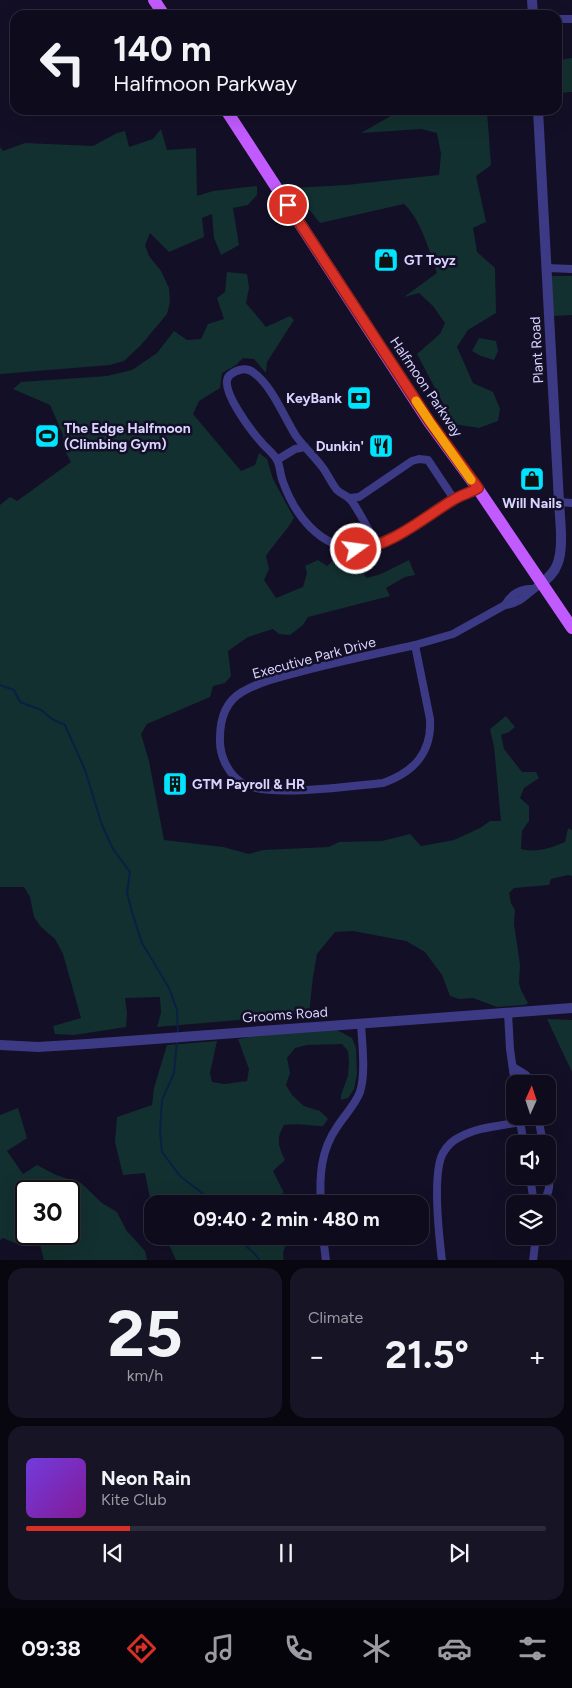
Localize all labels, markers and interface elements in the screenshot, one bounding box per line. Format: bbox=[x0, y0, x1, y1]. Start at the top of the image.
text: 140 m bbox=[113, 28, 211, 70]
icon: left bbox=[30, 30, 95, 95]
text: Halfmoon Parkway bbox=[113, 70, 297, 97]
pin bbox=[267, 184, 309, 226]
icon: arrive bbox=[274, 191, 302, 219]
shop icon: GT Toyz bbox=[373, 247, 399, 273]
place label: GT Toyz bbox=[404, 252, 456, 269]
street label: Plant Road bbox=[527, 316, 547, 384]
street label: Halfmoon Parkway bbox=[386, 334, 466, 441]
bank icon: KeyBank bbox=[346, 385, 372, 411]
place label: KeyBank bbox=[286, 390, 342, 407]
place label: The Edge Halfmoon (Climbing Gym) bbox=[64, 420, 191, 453]
sports icon: The Edge Halfmoon (Climbing Gym) bbox=[34, 423, 60, 449]
restaurant icon: Dunkin' bbox=[368, 433, 394, 459]
place label: Dunkin' bbox=[316, 438, 364, 455]
shop icon: Will Nails bbox=[519, 466, 545, 492]
place label: Will Nails bbox=[502, 495, 562, 512]
position arrow bbox=[329, 522, 381, 574]
street label: Executive Park Drive bbox=[250, 633, 378, 683]
building icon: GTM Payroll & HR bbox=[162, 771, 188, 797]
place label: GTM Payroll & HR bbox=[192, 776, 305, 793]
street label: Grooms Road bbox=[242, 1004, 328, 1026]
north arrow bbox=[506, 1075, 556, 1125]
map controls bbox=[506, 1075, 556, 1245]
button: sound bbox=[506, 1135, 556, 1185]
speed limit sign: 30 bbox=[15, 1180, 80, 1245]
button: layers bbox=[506, 1195, 556, 1245]
text: 09:40 · 2 min · 480 m bbox=[193, 1208, 380, 1231]
text: 25 bbox=[107, 1294, 183, 1372]
text: Climate bbox=[308, 1308, 363, 1327]
text: 21.5° bbox=[385, 1332, 469, 1378]
text: − bbox=[308, 1339, 325, 1373]
text: + bbox=[529, 1339, 546, 1373]
text: km/h bbox=[127, 1366, 163, 1385]
text: Neon Rain bbox=[101, 1467, 191, 1490]
text: Kite Club bbox=[101, 1490, 167, 1509]
icon: previous bbox=[99, 1539, 127, 1567]
icon: pause bbox=[272, 1539, 300, 1567]
icon: next bbox=[445, 1539, 473, 1567]
icon: directions bbox=[124, 1631, 159, 1666]
icon: music bbox=[202, 1631, 237, 1666]
icon: phone bbox=[281, 1631, 316, 1666]
icon: climate bbox=[359, 1631, 394, 1666]
icon: car bbox=[437, 1631, 472, 1666]
icon: filters bbox=[515, 1631, 550, 1666]
text: 09:38 bbox=[22, 1635, 81, 1662]

